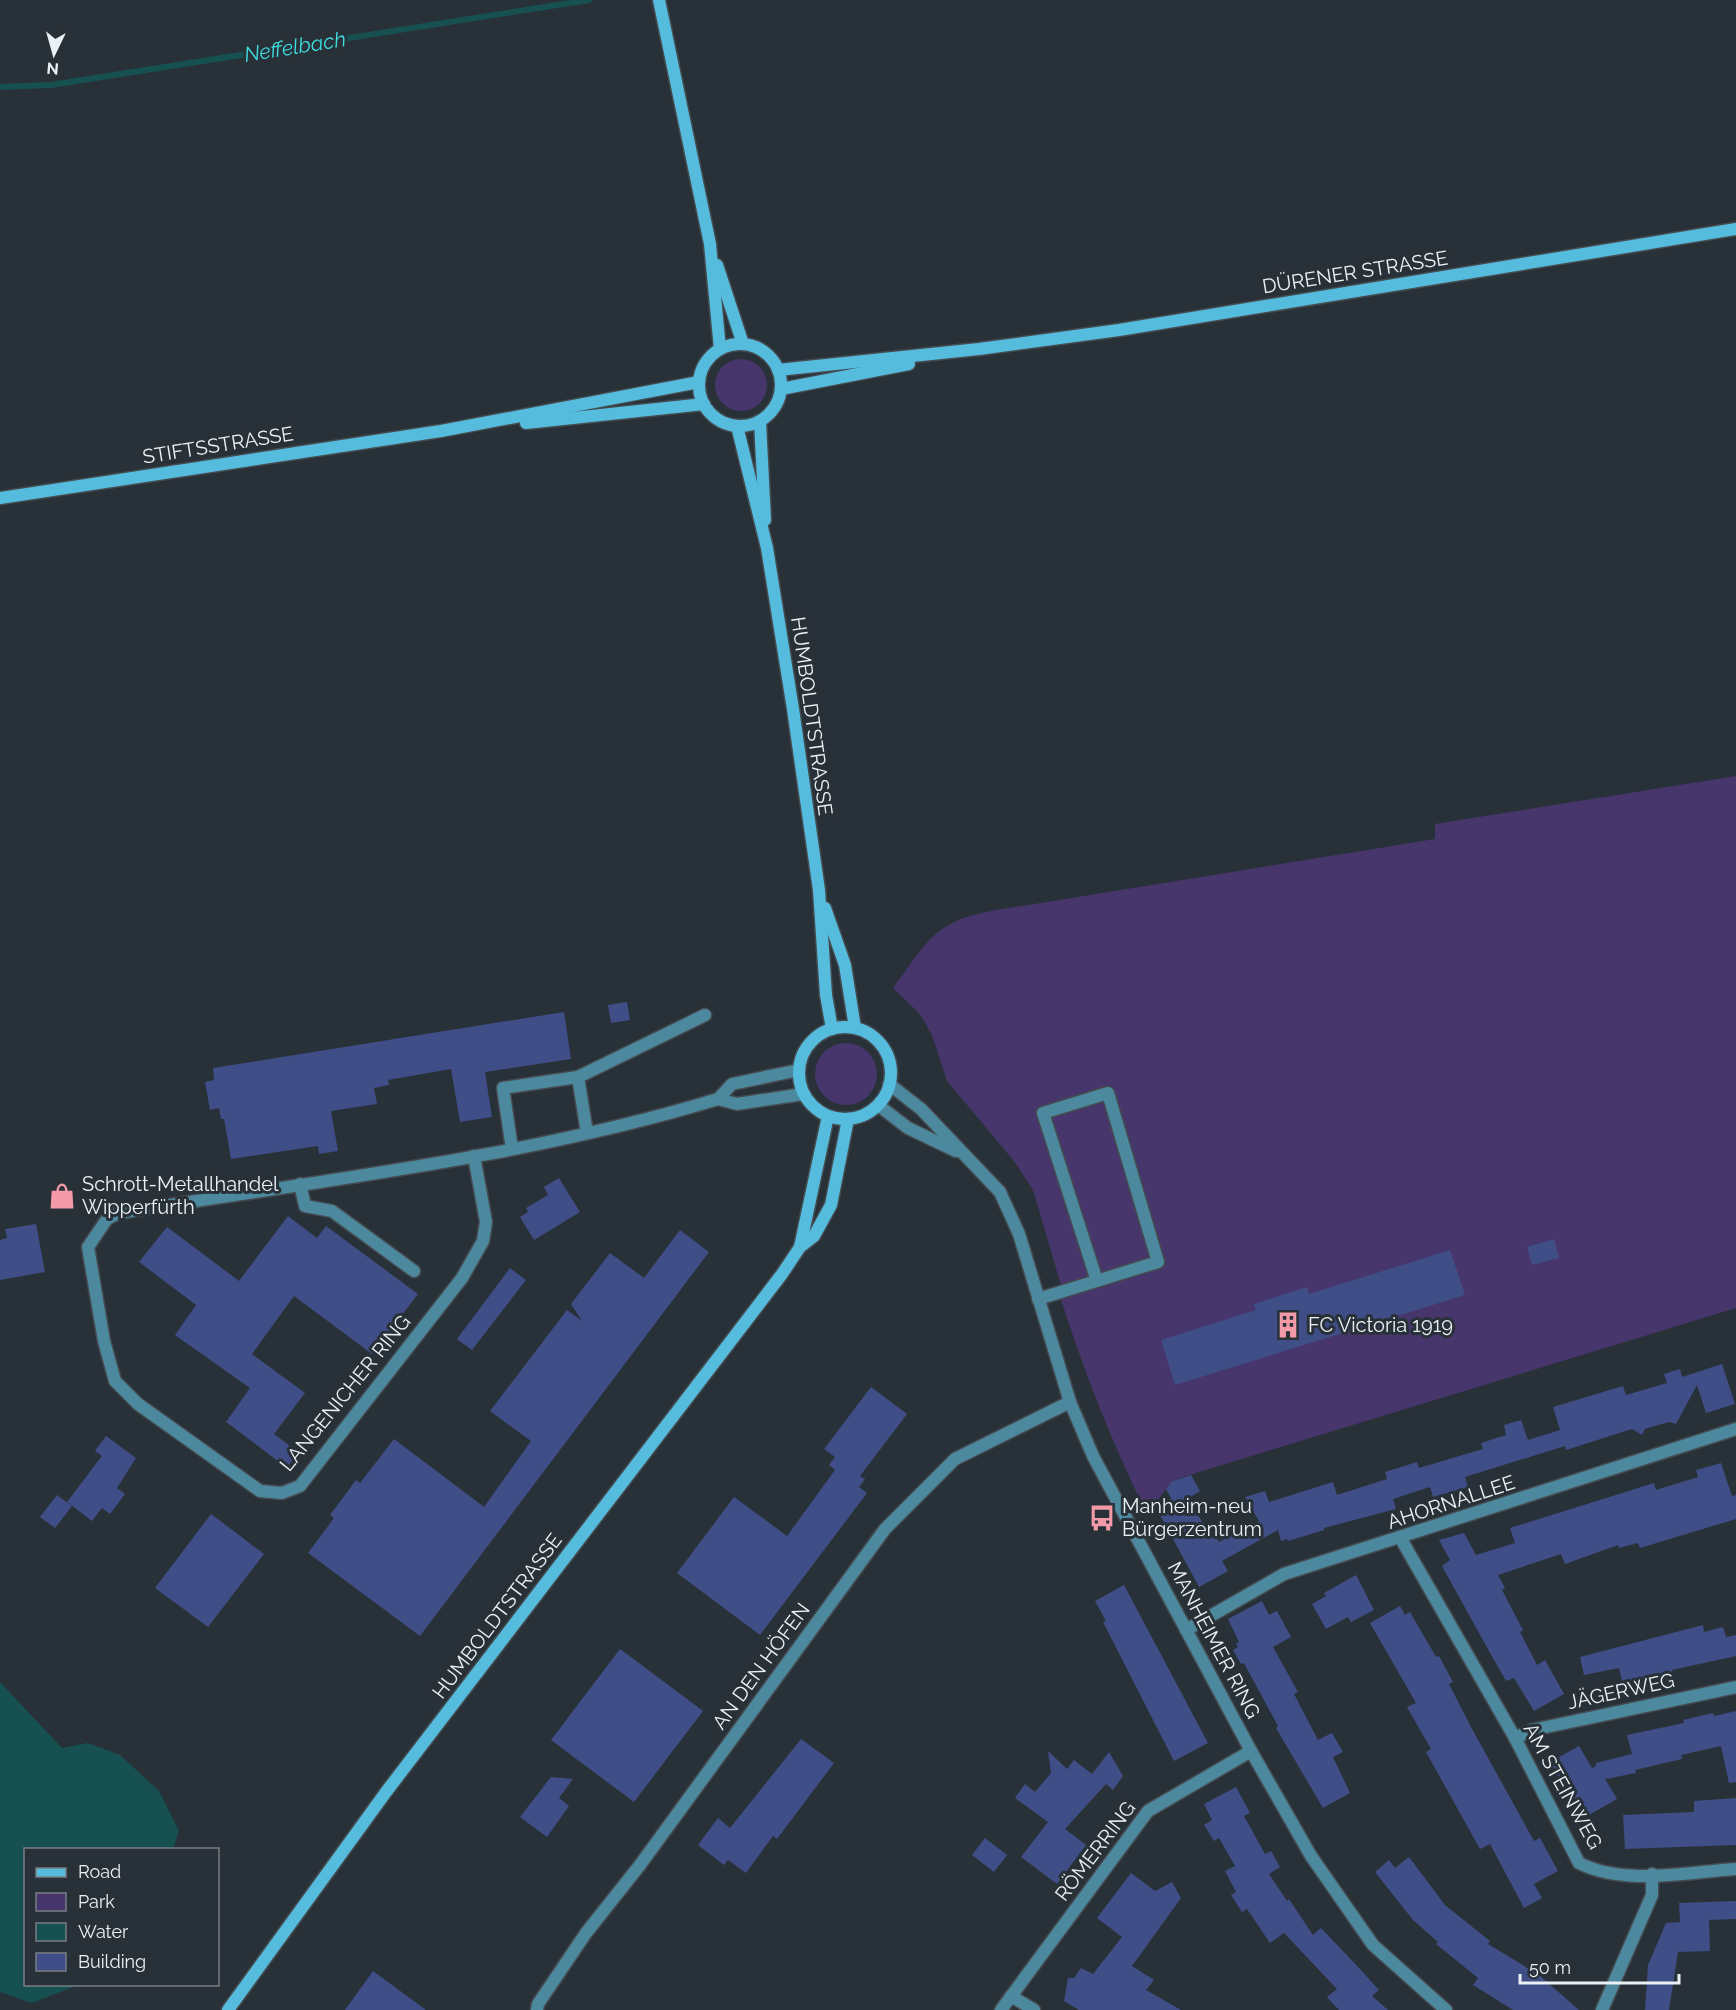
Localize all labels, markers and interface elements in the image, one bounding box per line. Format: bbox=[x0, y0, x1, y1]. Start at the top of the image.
north arrow bbox=[24, 24, 84, 84]
water label: Neffelbach bbox=[242, 26, 348, 67]
text: N bbox=[46, 58, 60, 78]
street label: DÜRENER STRASSE bbox=[1261, 245, 1449, 299]
street label: STIFTSSTRASSE bbox=[141, 421, 295, 469]
street label: HUMBOLDTSTRASSE bbox=[786, 615, 838, 817]
place label: Schrott-Metallhandel Wipperfürth bbox=[82, 1172, 279, 1219]
shop icon: Schrott-Metallhandel Wipperfürth bbox=[47, 1181, 77, 1211]
street label: LANGENICHER RING bbox=[275, 1310, 415, 1476]
building icon: FC Victoria 1919 bbox=[1273, 1310, 1303, 1340]
place label: FC Victoria 1919 bbox=[1308, 1313, 1453, 1337]
street label: AHORNALLEE bbox=[1384, 1470, 1518, 1534]
place label: Manheim-neu Bürgerzentrum bbox=[1122, 1494, 1262, 1541]
bus stop icon: Manheim-neu Bürgerzentrum bbox=[1087, 1503, 1117, 1533]
street label: HUMBOLDTSTRASSE bbox=[427, 1529, 567, 1703]
street label: MANHEIMER RING bbox=[1163, 1558, 1265, 1722]
street label: AN DEN HÖFEN bbox=[707, 1598, 815, 1734]
street label: JÄGERWEG bbox=[1565, 1668, 1677, 1714]
street label: AM STEINWEG bbox=[1519, 1719, 1607, 1853]
street label: RÖMERRING bbox=[1050, 1796, 1140, 1906]
legend bbox=[24, 1848, 219, 1986]
text: Road bbox=[78, 1861, 121, 1882]
text: Park bbox=[78, 1891, 115, 1912]
text: Water bbox=[78, 1921, 129, 1942]
scale bar bbox=[1520, 1947, 1679, 1985]
text: Building bbox=[78, 1951, 146, 1972]
text: 50 m bbox=[1529, 1957, 1571, 1978]

